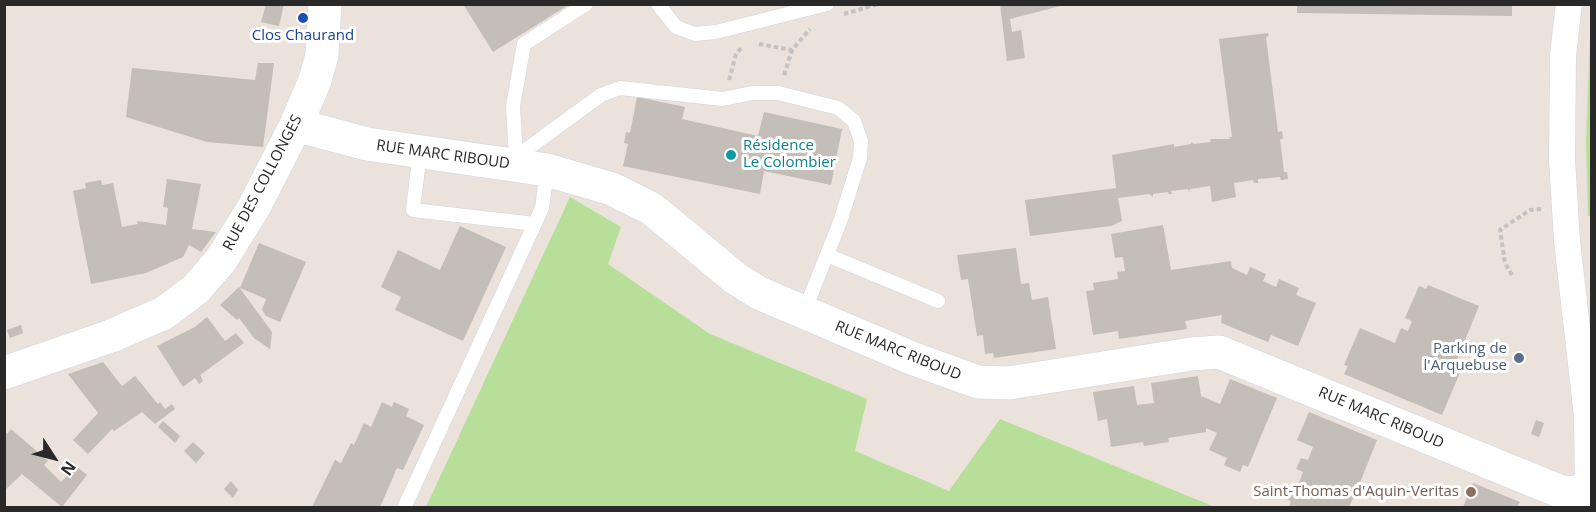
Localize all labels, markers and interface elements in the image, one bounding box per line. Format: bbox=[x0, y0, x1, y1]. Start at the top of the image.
marker: Clos Chaurand bbox=[296, 11, 310, 25]
place label: Clos Chaurand bbox=[252, 27, 354, 45]
street label: RUE DES COLLONGES bbox=[220, 112, 306, 254]
street label: RUE MARC RIBOUD bbox=[375, 137, 511, 173]
place label: Résidence Le Colombier bbox=[743, 137, 836, 172]
marker: Résidence Le Colombier bbox=[724, 148, 738, 162]
street label: RUE MARC RIBOUD bbox=[832, 317, 964, 385]
place label: Parking de l'Arquebuse bbox=[1424, 340, 1507, 375]
marker: Parking de l'Arquebuse bbox=[1512, 351, 1526, 365]
street label: RUE MARC RIBOUD bbox=[1316, 383, 1446, 453]
north arrow bbox=[24, 428, 84, 488]
text: N bbox=[56, 457, 81, 480]
place label: Saint-Thomas d'Aquin-Veritas bbox=[1253, 483, 1459, 501]
marker: Saint-Thomas d'Aquin-Veritas bbox=[1464, 485, 1478, 499]

